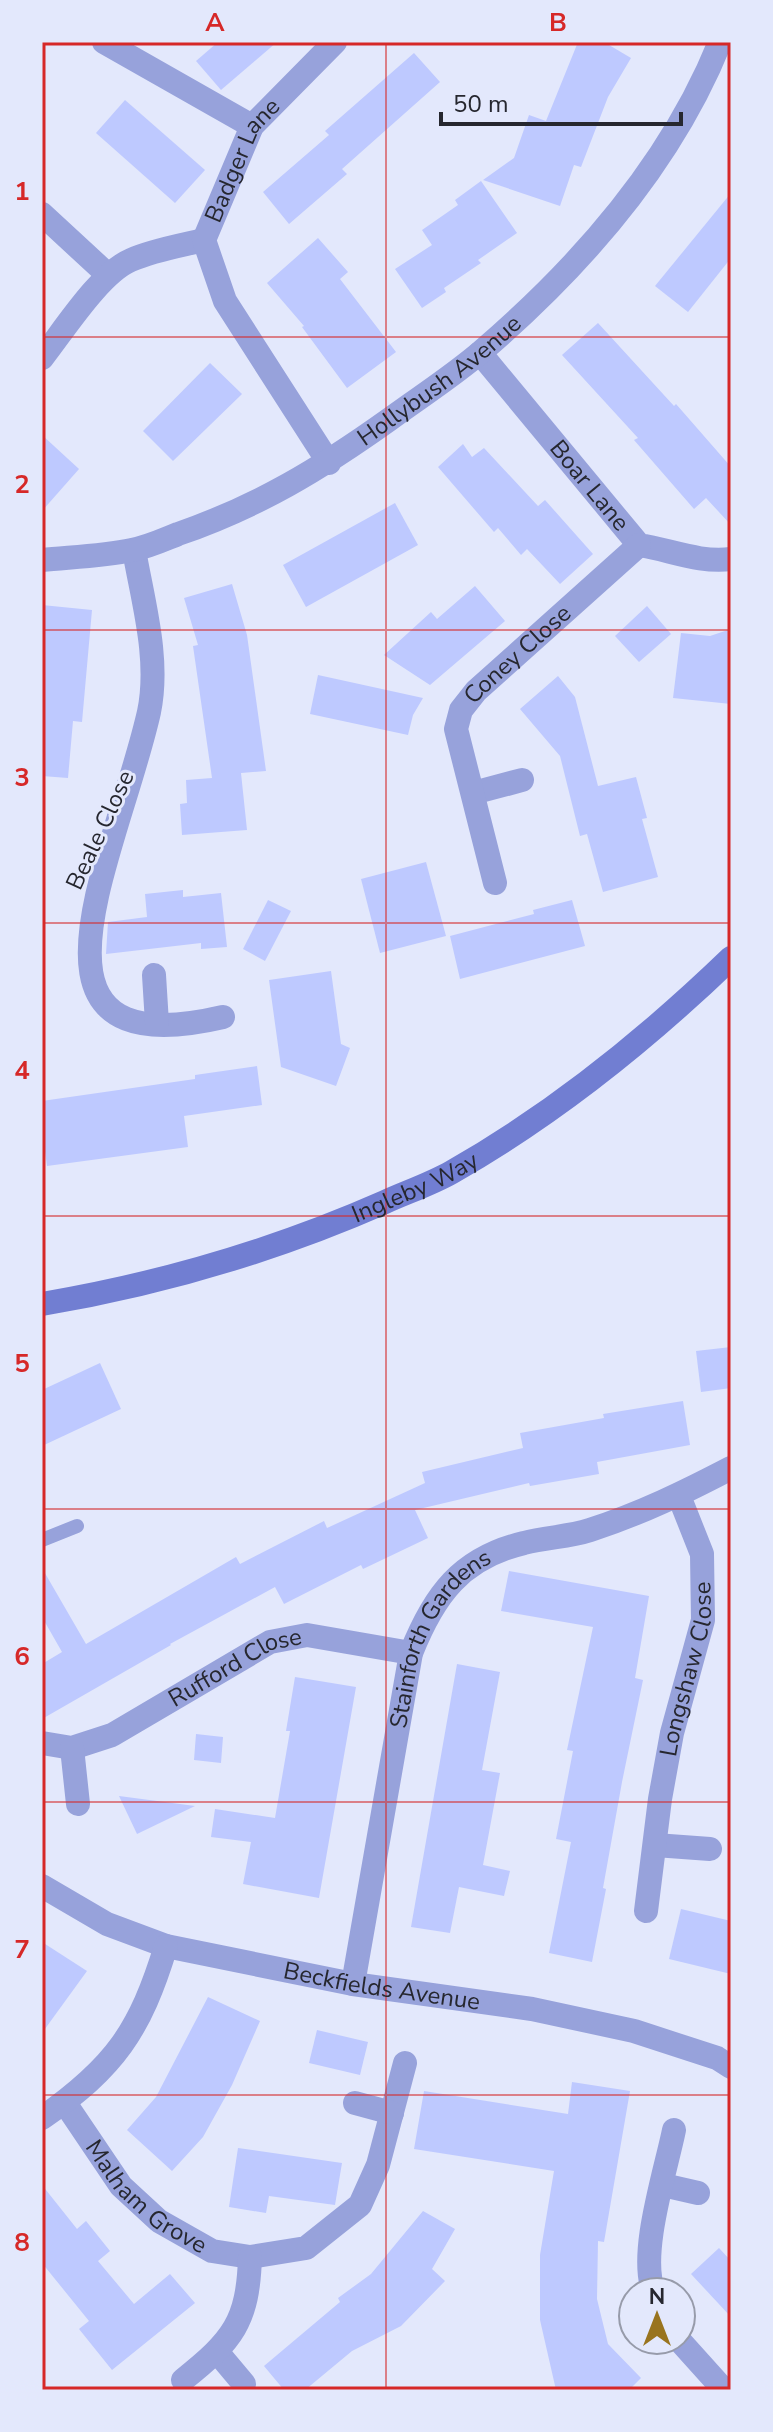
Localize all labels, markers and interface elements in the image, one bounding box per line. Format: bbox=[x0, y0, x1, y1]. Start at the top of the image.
text: A bbox=[205, 5, 225, 40]
text: B bbox=[549, 5, 567, 40]
scale bar bbox=[441, 76, 681, 126]
text: 50 m bbox=[453, 88, 509, 120]
street label: Badger Lane bbox=[197, 91, 287, 227]
text: 1 bbox=[14, 174, 30, 209]
street label: Hollybush Avenue bbox=[351, 308, 528, 453]
street label: Boar Lane bbox=[543, 433, 637, 538]
text: 2 bbox=[14, 467, 30, 502]
street label: Coney Close bbox=[456, 597, 578, 710]
text: 3 bbox=[14, 760, 30, 795]
street label: Beale Close bbox=[58, 765, 142, 895]
text: 4 bbox=[14, 1053, 30, 1088]
street label: Ingleby Way bbox=[347, 1144, 485, 1230]
text: 5 bbox=[14, 1346, 30, 1381]
street label: Stainforth Gardens bbox=[382, 1541, 496, 1731]
street label: Longshaw Close bbox=[652, 1581, 719, 1759]
street label: Rufford Close bbox=[162, 1620, 304, 1714]
text: 6 bbox=[14, 1639, 30, 1674]
text: 7 bbox=[14, 1932, 30, 1967]
street label: Beckfields Avenue bbox=[281, 1954, 482, 2018]
street label: Malham Grove bbox=[78, 2133, 213, 2261]
text: 8 bbox=[14, 2225, 30, 2260]
north arrow bbox=[617, 2276, 697, 2356]
text: N bbox=[649, 2282, 665, 2312]

